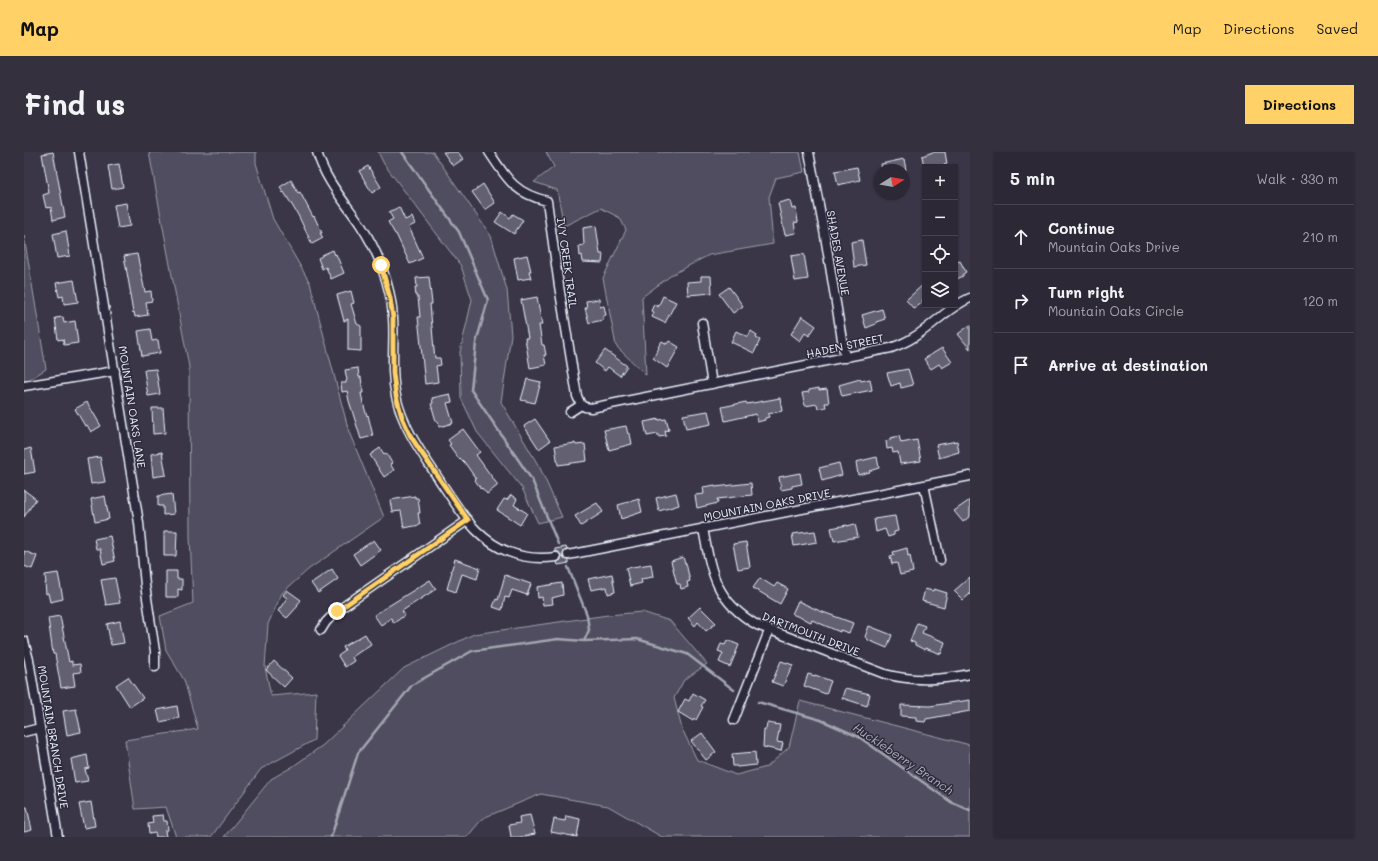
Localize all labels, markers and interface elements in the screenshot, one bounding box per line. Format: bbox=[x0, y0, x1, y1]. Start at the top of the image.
text: Map bbox=[20, 16, 59, 41]
text: Map bbox=[1173, 19, 1201, 38]
text: Directions bbox=[1223, 19, 1294, 38]
text: Saved bbox=[1316, 19, 1358, 38]
button: Directions bbox=[1245, 85, 1354, 124]
text: Find us bbox=[24, 86, 125, 122]
north arrow bbox=[874, 164, 910, 200]
map controls bbox=[922, 164, 958, 308]
button: + bbox=[922, 164, 958, 200]
text: 5 min bbox=[1010, 167, 1055, 189]
text: Walk · 330 m bbox=[1257, 170, 1338, 187]
button: − bbox=[922, 200, 958, 236]
street label: SHADES AVENUE bbox=[824, 209, 853, 297]
street label: IVY CREEK TRAIL bbox=[554, 216, 581, 310]
text: Continue bbox=[1048, 218, 1115, 238]
icon: ahead bbox=[1010, 226, 1032, 248]
text: 210 m bbox=[1302, 228, 1338, 245]
button: locate bbox=[922, 236, 958, 272]
text: Mountain Oaks Drive bbox=[1048, 238, 1180, 255]
route start bbox=[372, 256, 390, 274]
button: layers bbox=[922, 272, 958, 308]
text: Turn right bbox=[1048, 282, 1125, 302]
icon: right bbox=[1010, 290, 1032, 312]
text: 120 m bbox=[1302, 292, 1338, 309]
text: Mountain Oaks Circle bbox=[1048, 302, 1184, 319]
street label: HADEN STREET bbox=[805, 330, 885, 361]
street label: MOUNTAIN OAKS LANE bbox=[115, 345, 150, 469]
icon: arrive bbox=[1010, 354, 1032, 376]
text: Arrive at destination bbox=[1048, 355, 1208, 375]
street label: MOUNTAIN OAKS DRIVE bbox=[702, 485, 831, 524]
route end bbox=[328, 602, 346, 620]
street label: DARTMOUTH DRIVE bbox=[760, 608, 862, 659]
street label: MOUNTAIN BRANCH DRIVE bbox=[35, 664, 72, 810]
water label: Huckleberry Branch bbox=[850, 719, 957, 798]

